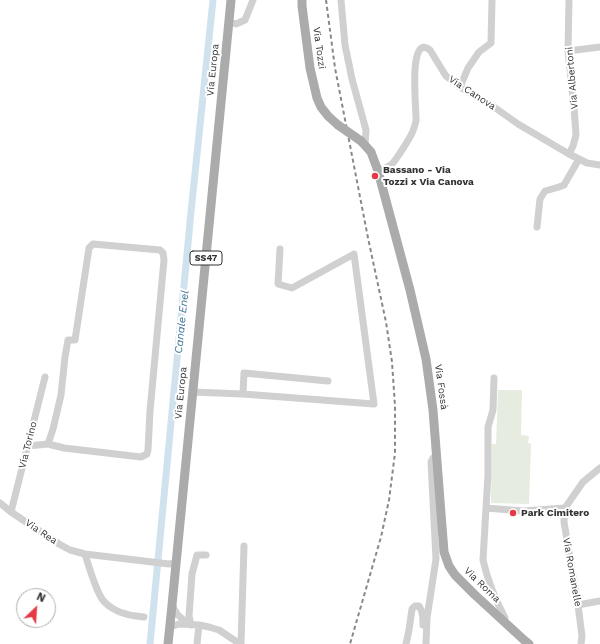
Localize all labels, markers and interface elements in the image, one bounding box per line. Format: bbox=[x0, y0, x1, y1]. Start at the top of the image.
street label: Via Tozzi bbox=[310, 26, 328, 70]
street label: Via Europa bbox=[204, 43, 222, 97]
street label: Via Albertoni bbox=[563, 46, 581, 110]
street label: Via Canova bbox=[446, 73, 498, 113]
place label: Bassano - Via Tozzi x Via Canova bbox=[383, 164, 474, 188]
marker: Bassano - Via Tozzi x Via Canova bbox=[370, 171, 380, 181]
road number: SS47 bbox=[190, 251, 222, 265]
water label: Canale Enel bbox=[172, 290, 192, 354]
street label: Via Fossà bbox=[432, 363, 450, 411]
street label: Via Europa bbox=[172, 366, 190, 420]
street label: Via Torino bbox=[16, 420, 40, 470]
place label: Park Cimitero bbox=[521, 507, 589, 519]
marker: Park Cimitero bbox=[508, 508, 518, 518]
street label: Via Rea bbox=[23, 517, 59, 547]
street label: Via Romanelle bbox=[560, 537, 584, 607]
street label: Via Roma bbox=[461, 565, 503, 605]
north arrow bbox=[16, 588, 56, 628]
text: N bbox=[34, 590, 47, 605]

